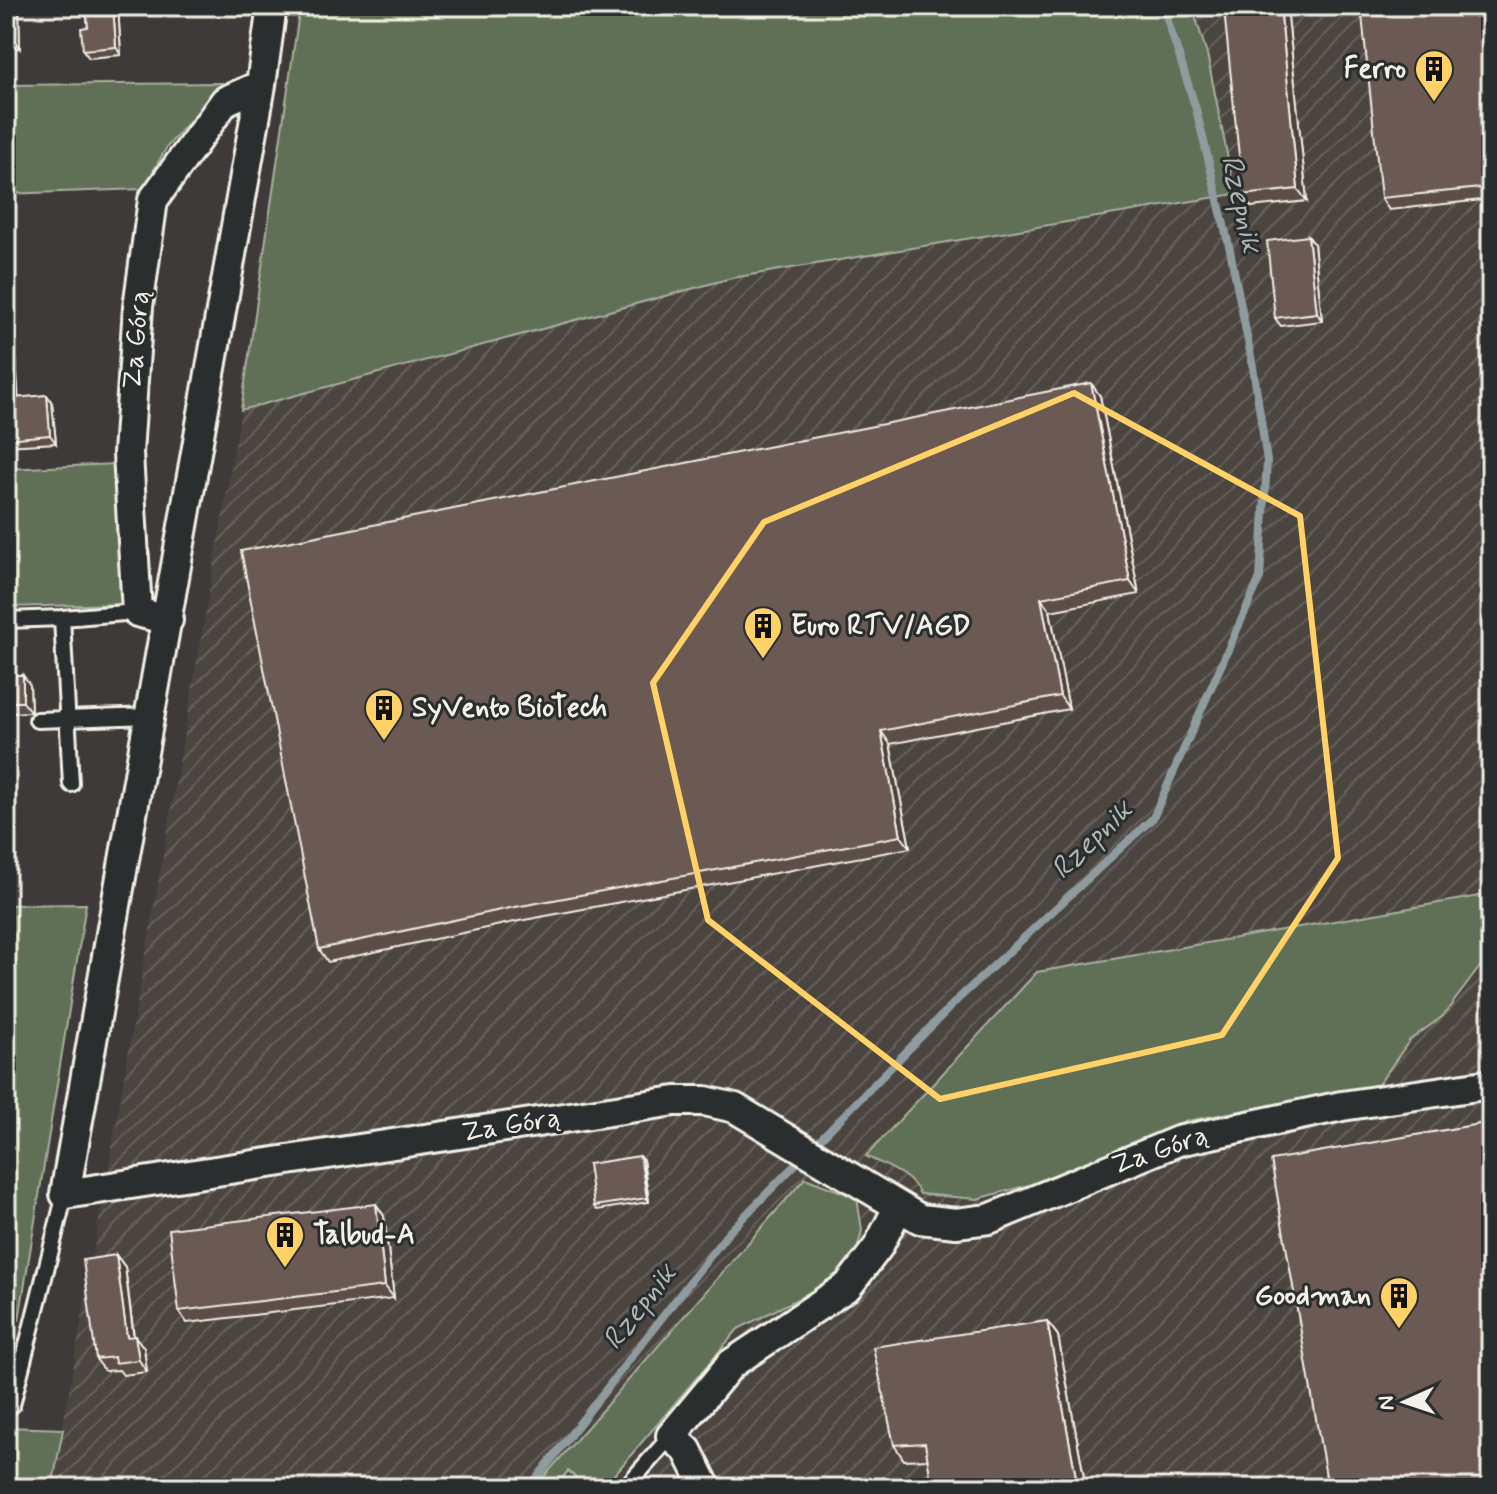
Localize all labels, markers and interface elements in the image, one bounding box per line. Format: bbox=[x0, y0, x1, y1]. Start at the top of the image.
building icon: Ferro bbox=[1413, 48, 1455, 103]
place label: Ferro bbox=[1344, 51, 1406, 88]
water label: Rzepnik bbox=[1211, 151, 1271, 258]
street label: Za Górą bbox=[114, 289, 160, 391]
building icon: Euro RTV/AGD bbox=[742, 605, 784, 660]
place label: Euro RTV/AGD bbox=[791, 608, 971, 645]
building icon: SyVento BioTech bbox=[363, 687, 405, 742]
place label: SyVento BioTech bbox=[412, 690, 607, 727]
water label: Rzepnik bbox=[1043, 791, 1142, 889]
street label: Za Górą bbox=[459, 1100, 563, 1152]
street label: Za Górą bbox=[1107, 1117, 1213, 1185]
building icon: Talbud-A bbox=[264, 1214, 306, 1269]
place label: Talbud-A bbox=[313, 1217, 415, 1254]
water label: Rzepnik bbox=[594, 1255, 687, 1358]
building icon: Goodman bbox=[1378, 1275, 1420, 1330]
place label: Goodman bbox=[1255, 1278, 1371, 1315]
north arrow bbox=[1365, 1362, 1445, 1442]
text: N bbox=[1373, 1395, 1401, 1411]

